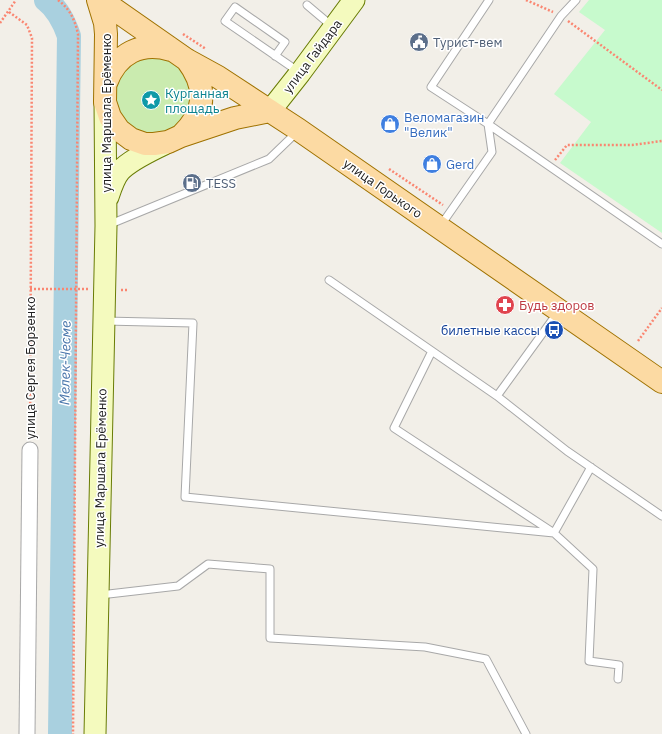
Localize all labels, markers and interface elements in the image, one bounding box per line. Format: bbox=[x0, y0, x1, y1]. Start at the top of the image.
street label: улица Гайдара bbox=[279, 16, 346, 97]
public building icon: Турист-вем bbox=[408, 31, 430, 53]
street label: улица Маршала Ерёменко bbox=[98, 33, 115, 193]
place label: Турист-вем bbox=[433, 34, 502, 51]
place label: Курганная площадь bbox=[165, 85, 229, 117]
place icon: Курганная площадь bbox=[140, 89, 162, 111]
place label: Веломагазин "Велик" bbox=[404, 109, 484, 141]
shop icon: Веломагазин "Велик" bbox=[379, 113, 401, 135]
shop icon: Gerd bbox=[421, 153, 443, 175]
street label: улица Горького bbox=[340, 155, 426, 222]
place label: Gerd bbox=[446, 156, 474, 173]
fuel station icon: TESS bbox=[181, 172, 203, 194]
place label: TESS bbox=[206, 175, 236, 192]
pharmacy icon: Будь здоров bbox=[494, 294, 516, 316]
street label: улица Сергея Борзенко bbox=[22, 297, 39, 439]
place label: Будь здоров bbox=[519, 297, 595, 314]
bus stop icon: билетные кассы bbox=[543, 319, 565, 341]
water label: Мелек-Чесме bbox=[55, 321, 75, 405]
place label: билетные кассы bbox=[441, 322, 540, 339]
street label: улица Маршала Ерёменко bbox=[91, 388, 110, 548]

